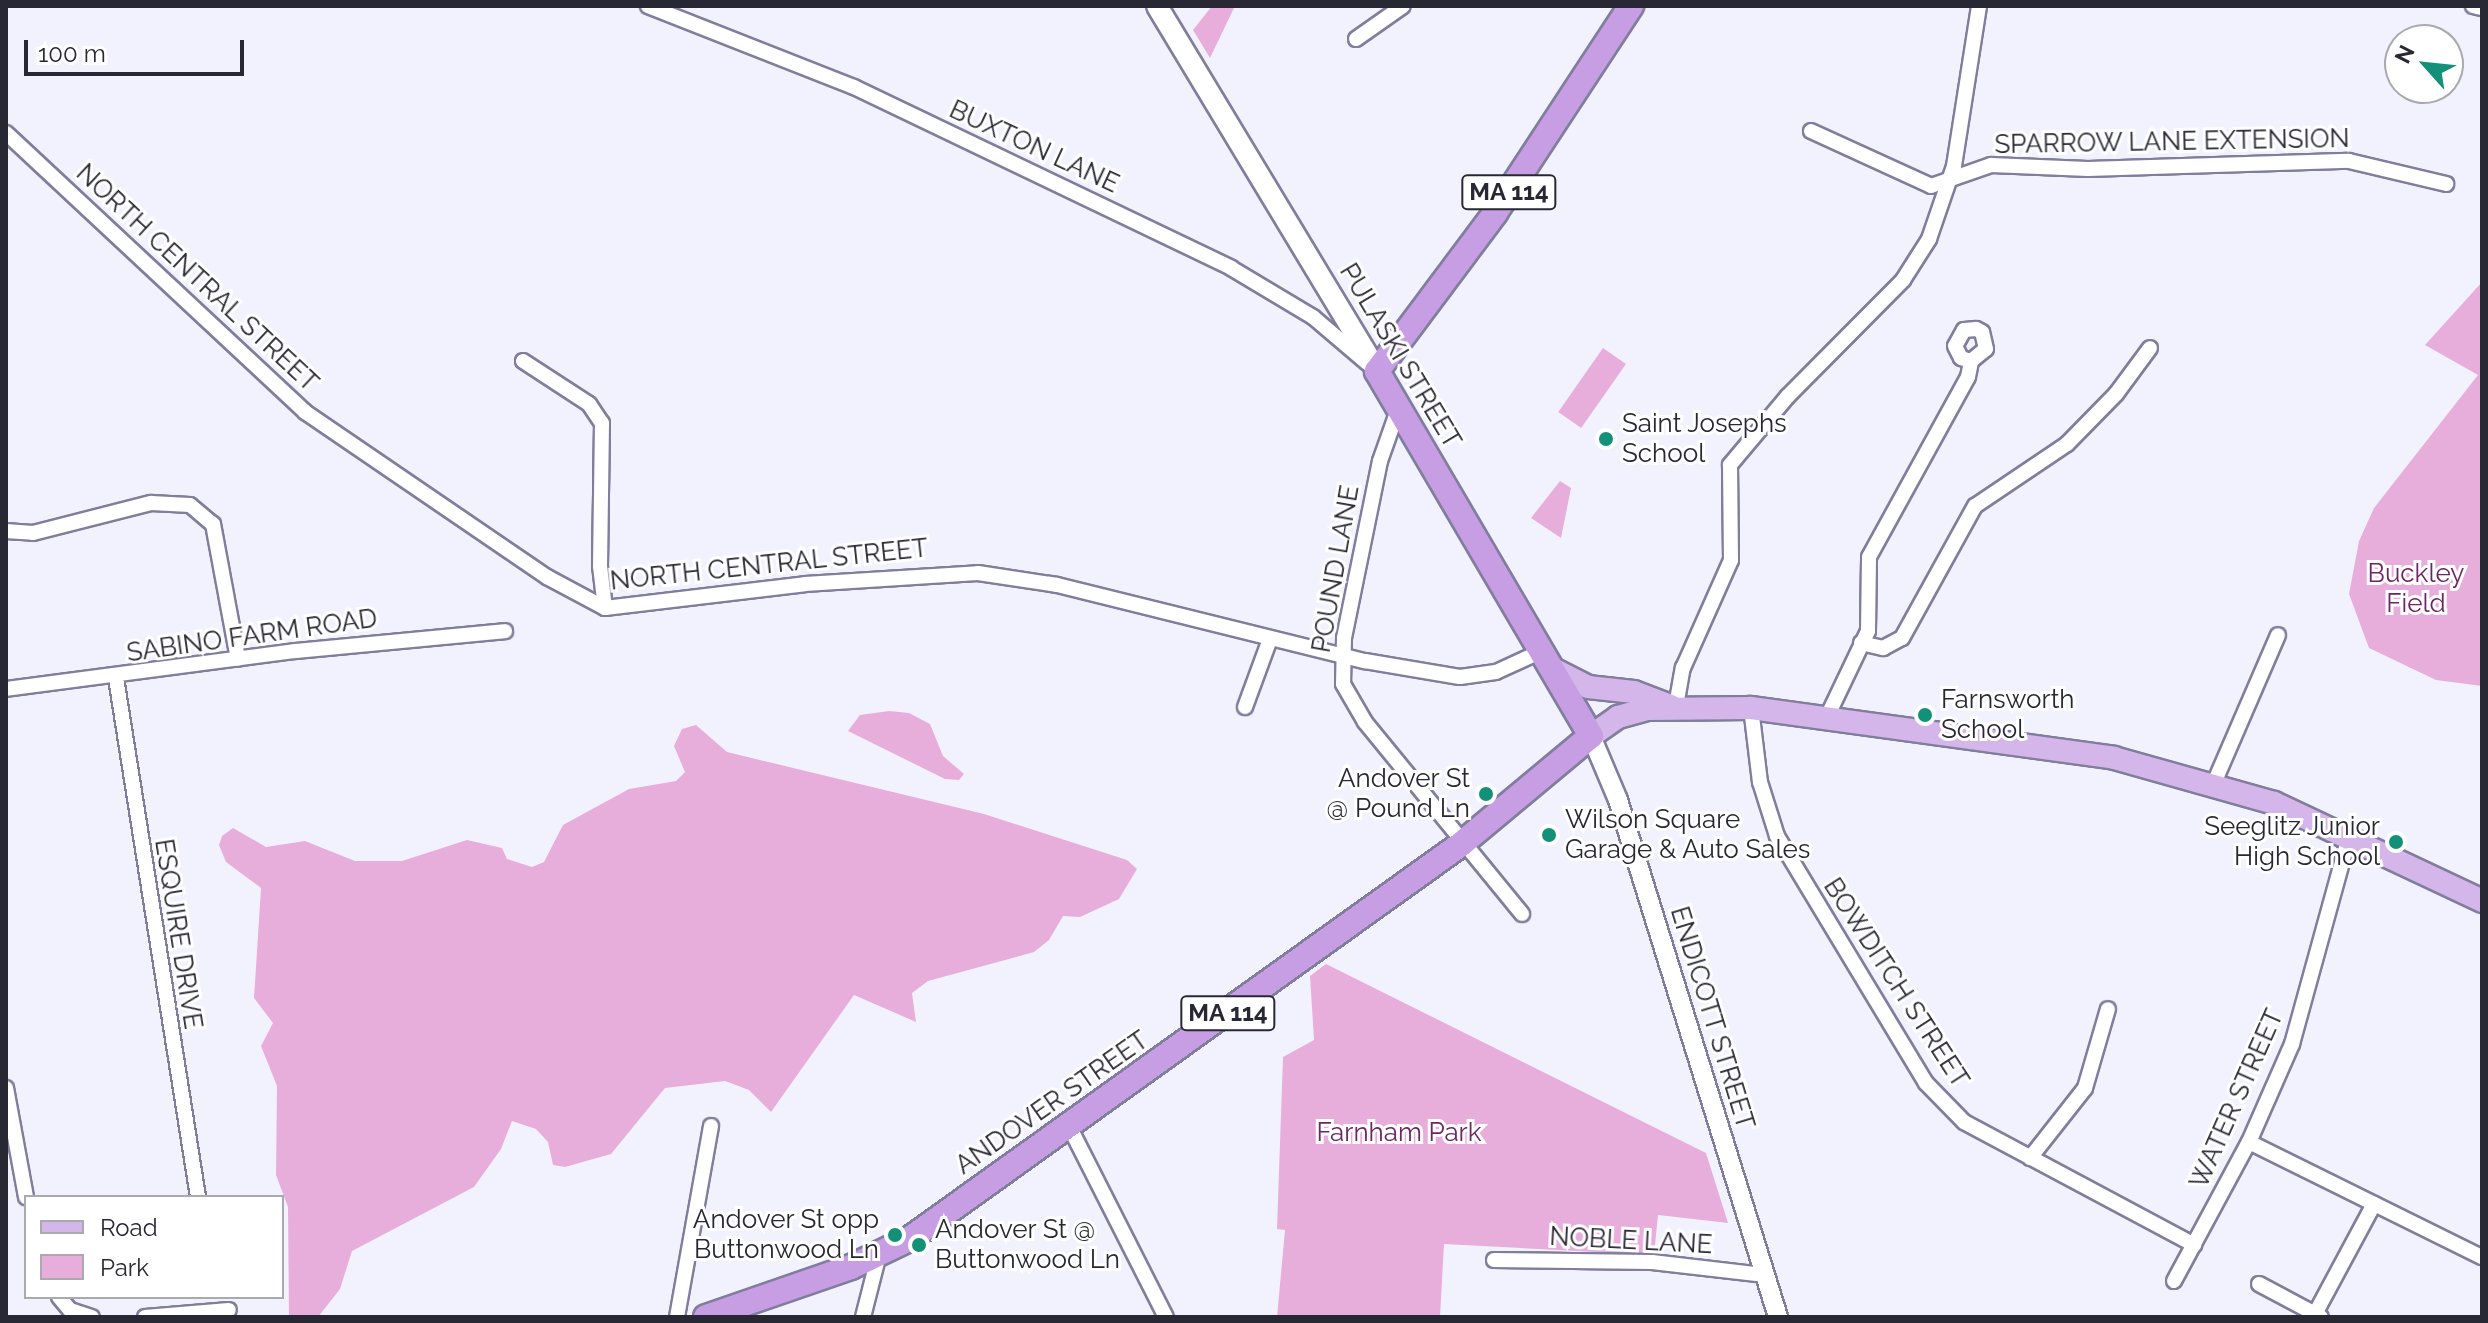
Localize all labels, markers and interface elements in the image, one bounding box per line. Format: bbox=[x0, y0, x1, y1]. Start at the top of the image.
scale bar bbox=[28, 24, 248, 74]
north arrow bbox=[2384, 24, 2464, 104]
text: 100 m bbox=[38, 39, 106, 68]
text: N bbox=[2389, 41, 2420, 67]
street label: BUXTON LANE bbox=[944, 94, 1124, 200]
street label: SPARROW LANE EXTENSION bbox=[1994, 123, 2350, 161]
street label: NORTH CENTRAL STREET bbox=[69, 157, 325, 399]
road number: MA 114 bbox=[1459, 172, 1559, 212]
street label: PULASKI STREET bbox=[1333, 258, 1467, 454]
place label: Saint Josephs School bbox=[1622, 408, 1787, 470]
marker: Saint Josephs School bbox=[1597, 430, 1615, 448]
street label: POUND LANE bbox=[1306, 483, 1366, 655]
street label: NORTH CENTRAL STREET bbox=[608, 533, 930, 597]
park label: Buckley Field bbox=[2368, 558, 2464, 620]
street label: SABINO FARM ROAD bbox=[125, 603, 379, 669]
place label: Farnsworth School bbox=[1941, 684, 2074, 746]
marker: Farnsworth School bbox=[1916, 706, 1934, 724]
place label: Andover St @ Pound Ln bbox=[1326, 763, 1470, 824]
marker: Andover St @ Pound Ln bbox=[1477, 785, 1495, 803]
place label: Wilson Square Garage & Auto Sales bbox=[1565, 804, 1811, 866]
place label: Seeglitz Junior High School bbox=[2204, 811, 2380, 872]
marker: Wilson Square Garage & Auto Sales bbox=[1540, 826, 1558, 844]
marker: Seeglitz Junior High School bbox=[2387, 833, 2405, 851]
street label: ESQUIRE DRIVE bbox=[148, 837, 208, 1031]
street label: BOWDITCH STREET bbox=[1817, 872, 1975, 1094]
street label: ENDICOTT STREET bbox=[1663, 903, 1761, 1133]
road number: MA 114 bbox=[1178, 993, 1278, 1033]
street label: WATER STREET bbox=[2184, 1005, 2290, 1193]
street label: ANDOVER STREET bbox=[950, 1025, 1154, 1181]
park label: Farnham Park bbox=[1316, 1117, 1482, 1149]
legend bbox=[24, 1195, 284, 1299]
place label: Andover St opp Buttonwood Ln bbox=[692, 1204, 879, 1266]
text: Road bbox=[100, 1213, 158, 1242]
place label: Andover St @ Buttonwood Ln bbox=[935, 1214, 1120, 1276]
street label: NOBLE LANE bbox=[1549, 1221, 1713, 1261]
marker: Andover St opp Buttonwood Ln bbox=[886, 1226, 904, 1244]
marker: Andover St @ Buttonwood Ln bbox=[910, 1236, 928, 1254]
text: Park bbox=[100, 1253, 149, 1282]

